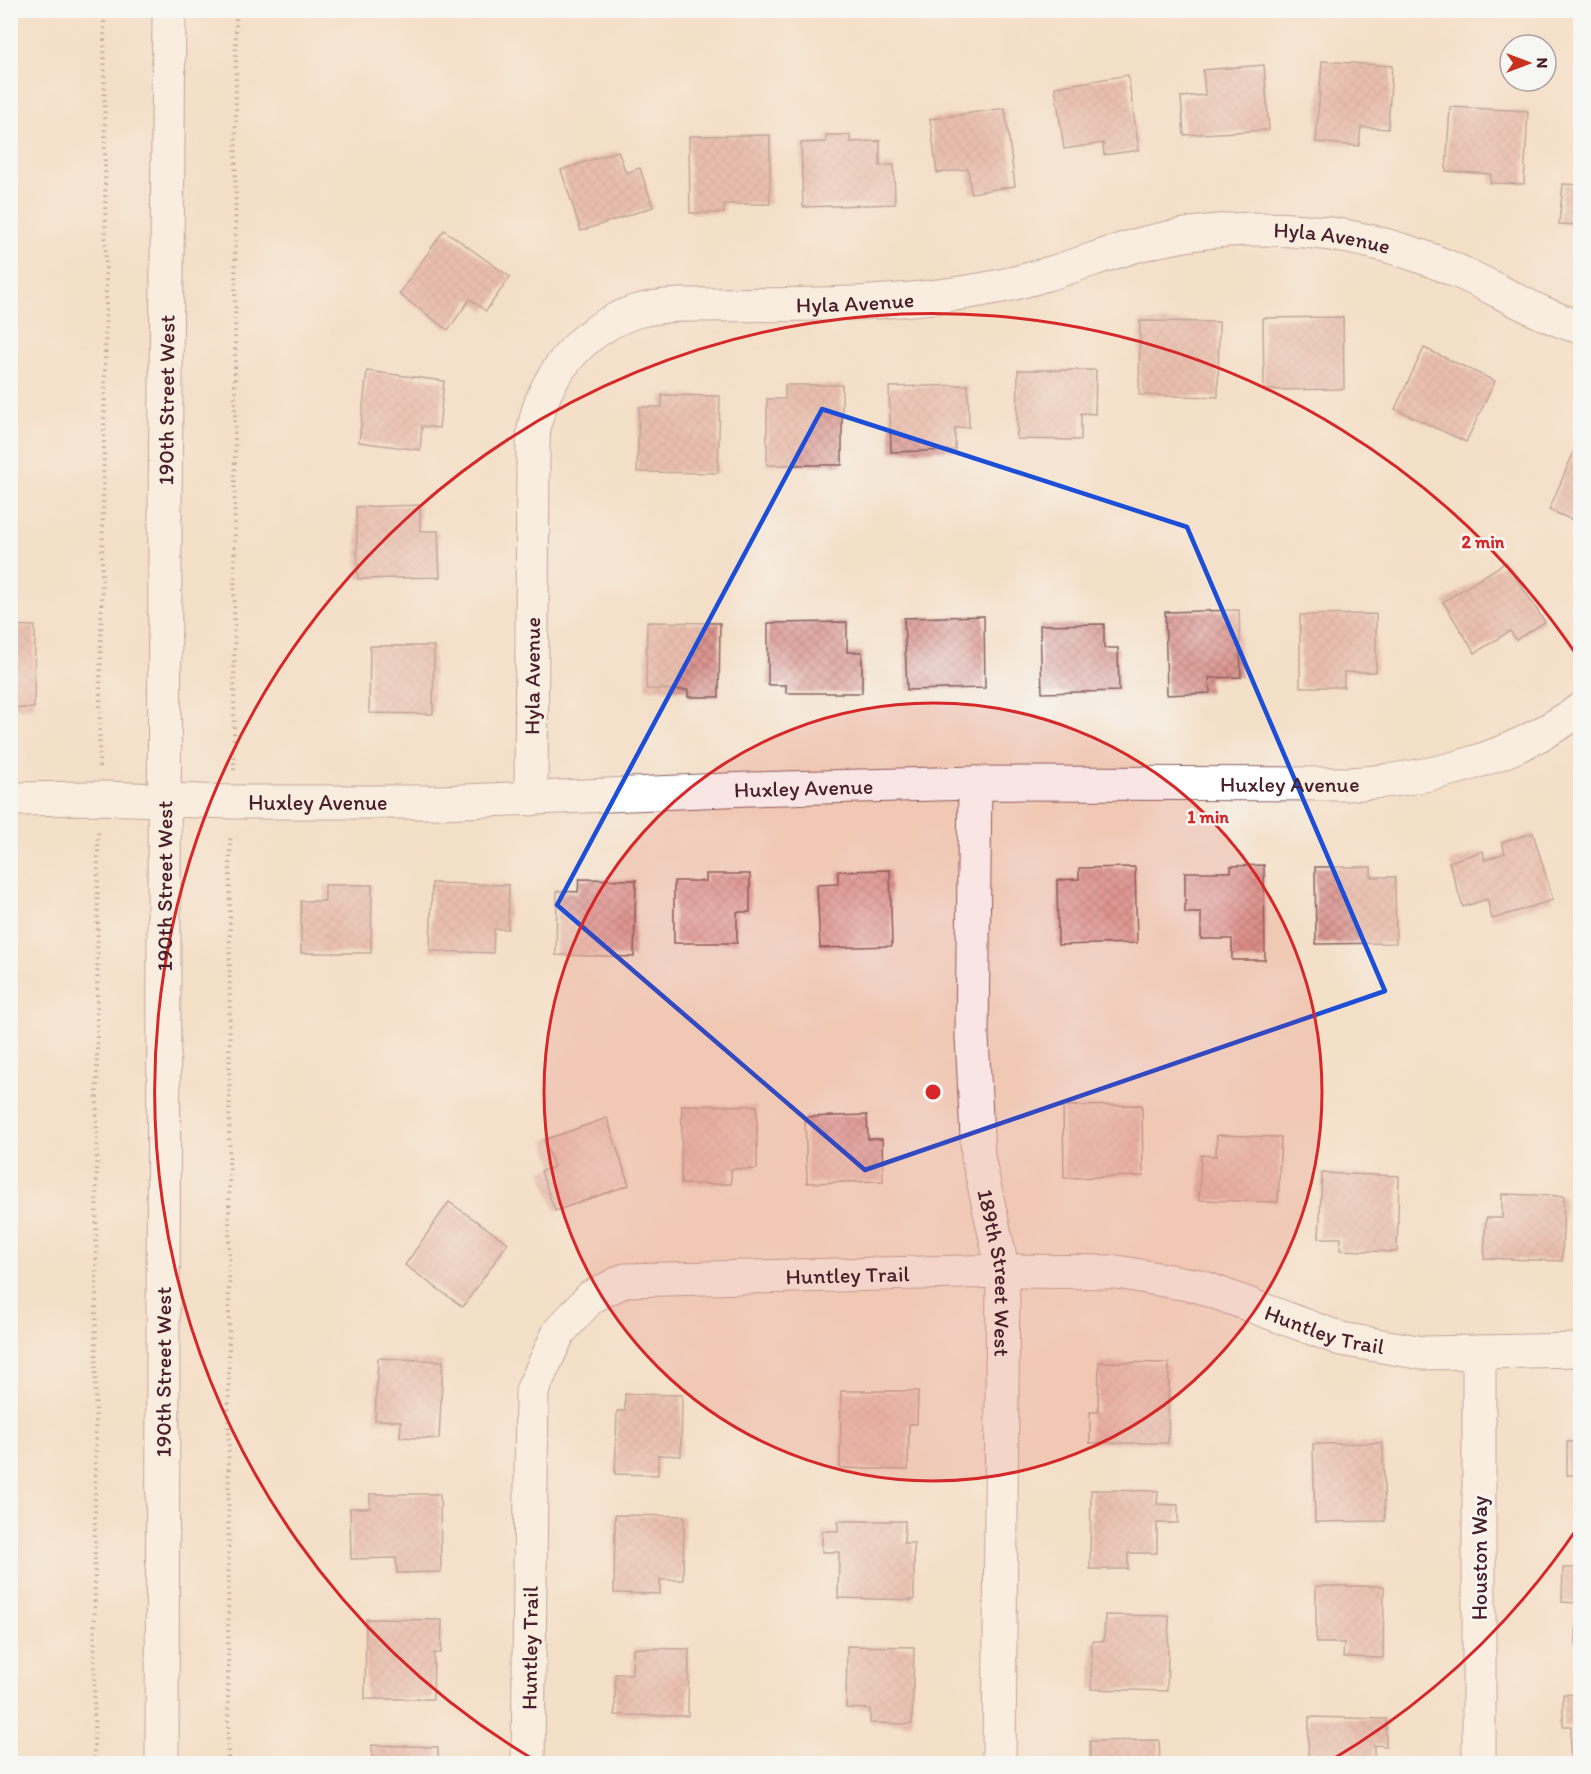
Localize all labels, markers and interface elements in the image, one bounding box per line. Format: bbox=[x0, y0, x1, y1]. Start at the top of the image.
north arrow bbox=[1498, 33, 1558, 93]
text: N bbox=[1533, 58, 1552, 68]
street label: Hyla Avenue bbox=[1273, 216, 1394, 260]
street label: Hyla Avenue bbox=[796, 285, 915, 318]
street label: 190th Street West bbox=[152, 314, 180, 486]
text: 2 min bbox=[1462, 531, 1505, 553]
street label: Hyla Avenue bbox=[518, 617, 546, 735]
street label: Huxley Avenue bbox=[1220, 770, 1360, 798]
street label: Huxley Avenue bbox=[733, 772, 874, 803]
street label: Huxley Avenue bbox=[248, 789, 388, 816]
street label: 190th Street West bbox=[150, 801, 178, 971]
text: 1 min bbox=[1187, 806, 1229, 828]
centre of rings bbox=[923, 1082, 943, 1102]
street label: 189th Street West bbox=[972, 1186, 1017, 1357]
street label: Huntley Trail bbox=[785, 1260, 910, 1290]
street label: 190th Street West bbox=[149, 1287, 177, 1457]
street label: Huntley Trail bbox=[1261, 1298, 1386, 1360]
street label: Houston Way bbox=[1466, 1495, 1493, 1620]
street label: Huntley Trail bbox=[515, 1586, 543, 1710]

